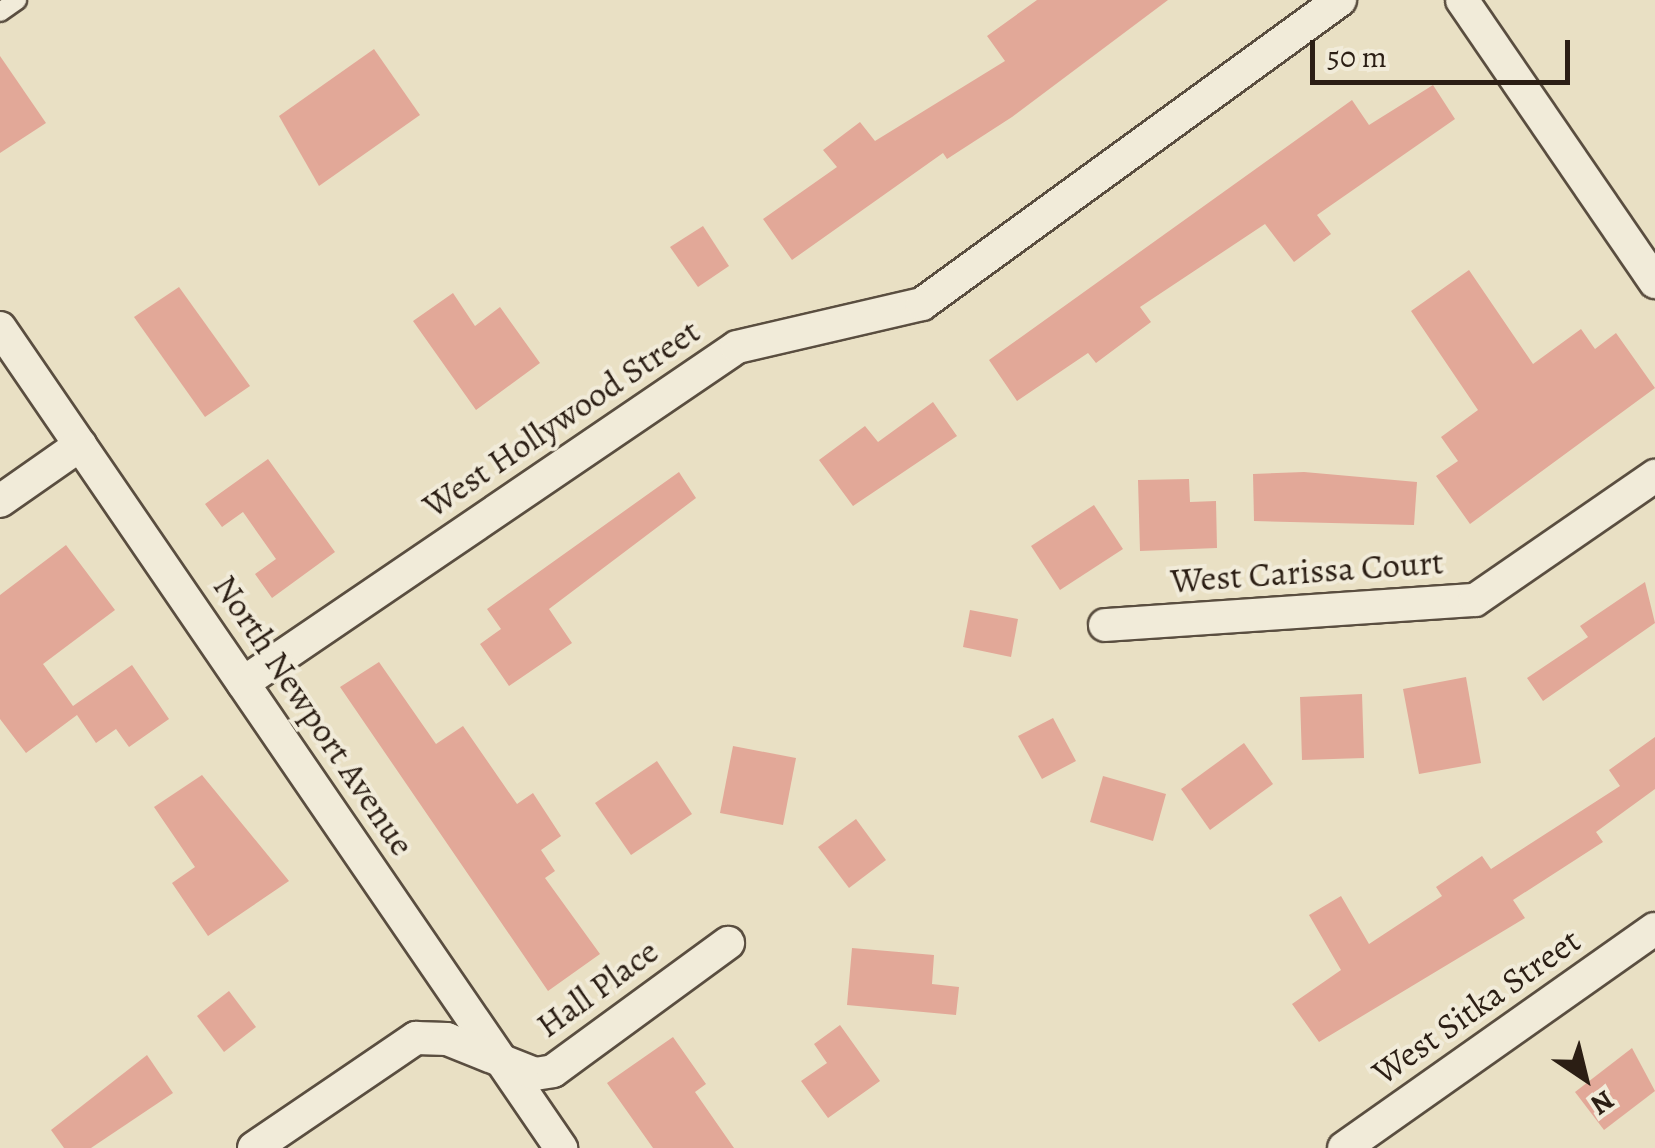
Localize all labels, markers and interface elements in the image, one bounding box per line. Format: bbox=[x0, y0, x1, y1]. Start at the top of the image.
scale bar bbox=[1315, 20, 1575, 82]
text: 50 m bbox=[1327, 37, 1387, 77]
street label: West Hollywood Street bbox=[415, 310, 707, 526]
street label: West Carissa Court bbox=[1169, 541, 1445, 601]
street label: North Newport Avenue bbox=[205, 567, 423, 863]
street label: West Sitka Street bbox=[1364, 919, 1588, 1093]
street label: Hall Place bbox=[528, 930, 666, 1046]
north arrow bbox=[1535, 1028, 1635, 1128]
text: N bbox=[1583, 1081, 1621, 1124]

